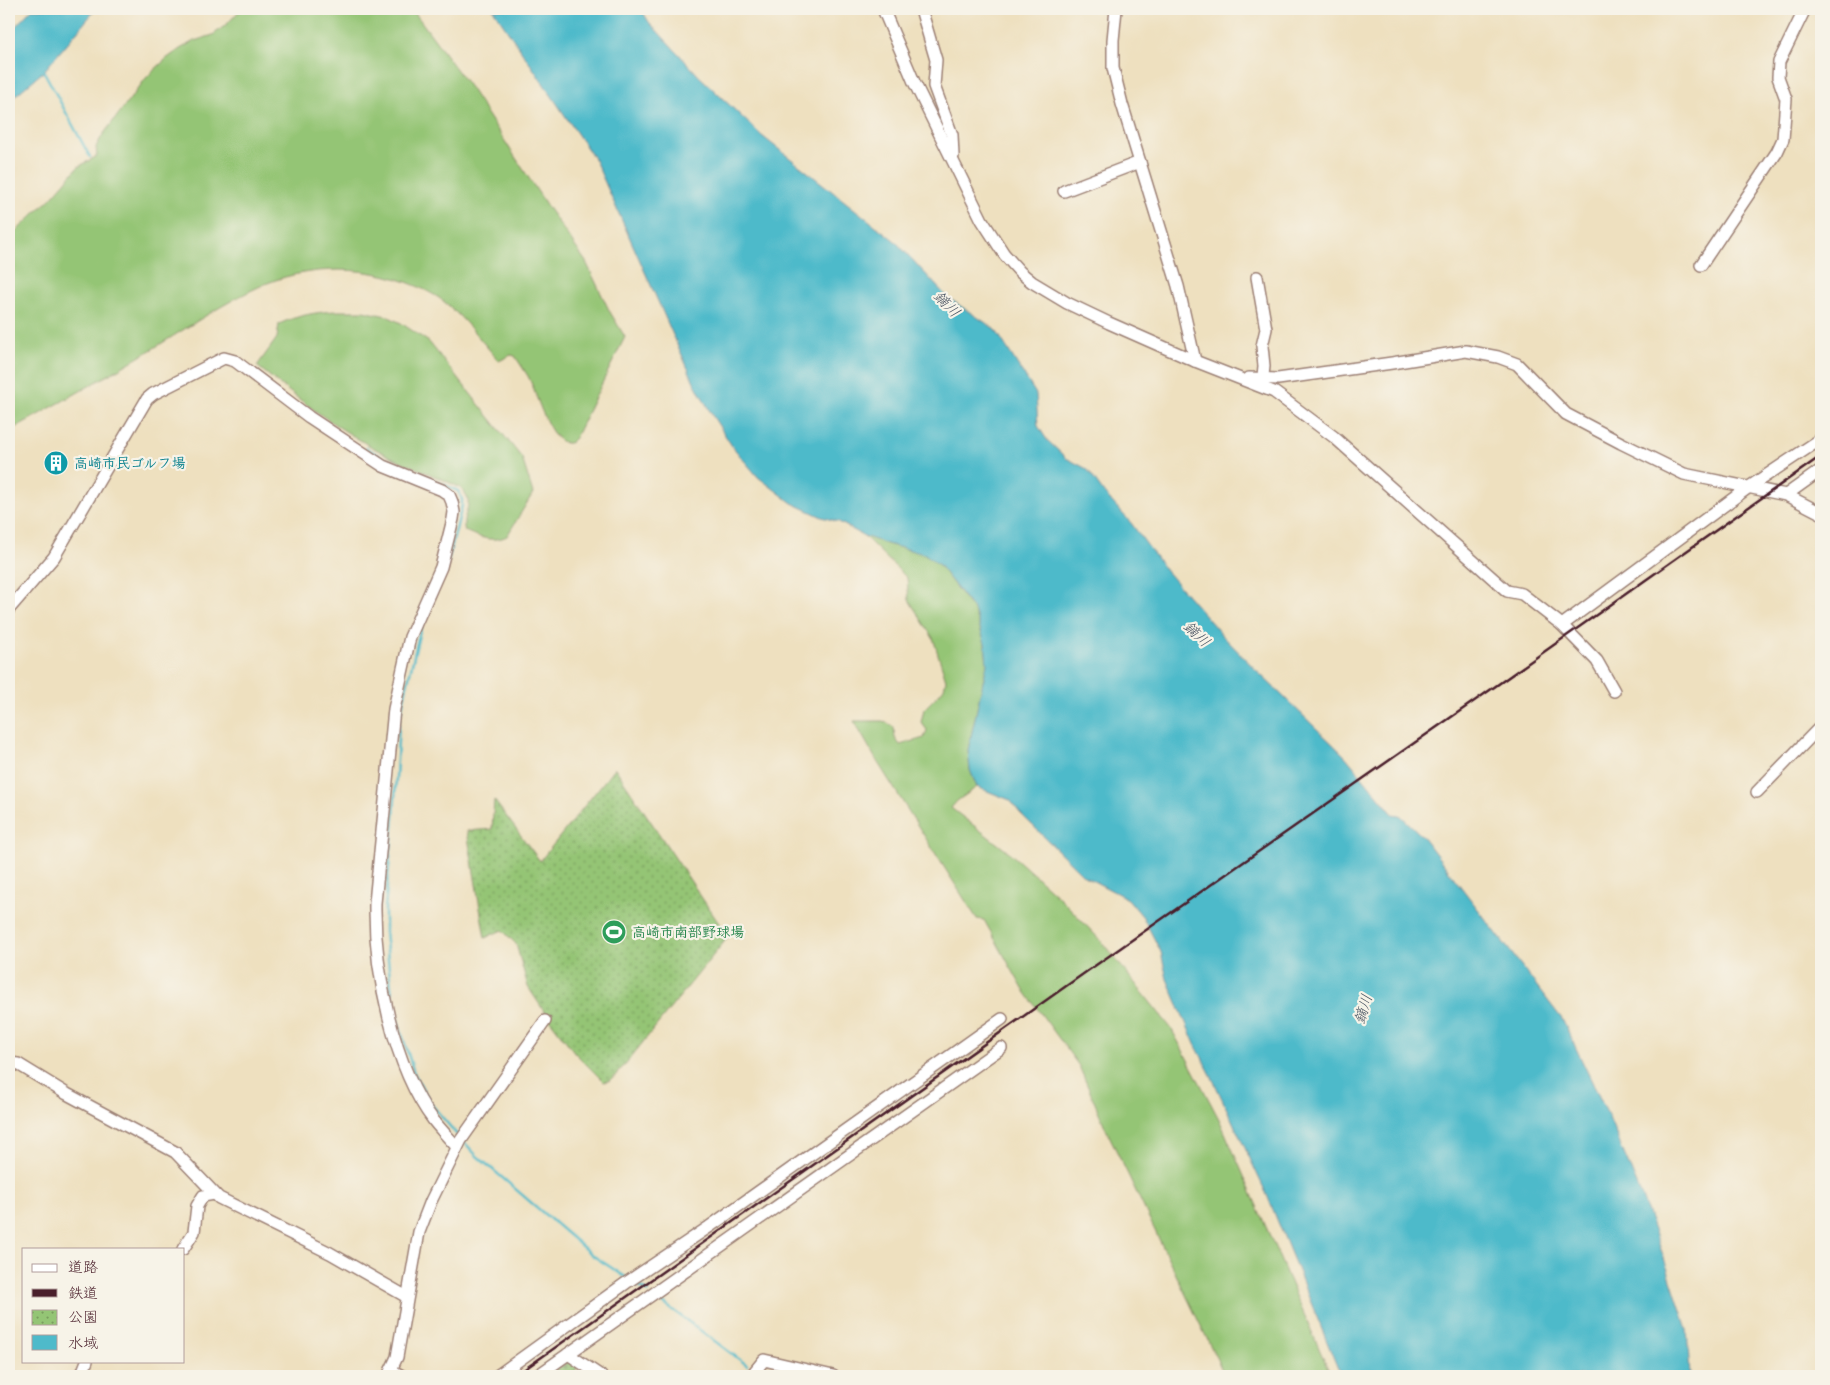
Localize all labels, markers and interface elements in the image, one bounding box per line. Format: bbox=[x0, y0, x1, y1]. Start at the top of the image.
water label: 鏑川 bbox=[929, 286, 965, 322]
building icon: 高崎市民ゴルフ場 bbox=[43, 450, 69, 476]
place label: 高崎市民ゴルフ場 bbox=[74, 454, 185, 472]
water label: 鏑川 bbox=[1179, 616, 1215, 652]
sports icon: 高崎市南部野球場 bbox=[601, 919, 627, 945]
place label: 高崎市南部野球場 bbox=[632, 923, 744, 941]
water label: 鏑川 bbox=[1349, 992, 1377, 1026]
legend bbox=[22, 1248, 185, 1362]
text: 道路 bbox=[68, 1257, 98, 1277]
text: 鉄道 bbox=[68, 1283, 98, 1303]
text: 公園 bbox=[68, 1307, 98, 1327]
text: 水域 bbox=[68, 1333, 98, 1353]

